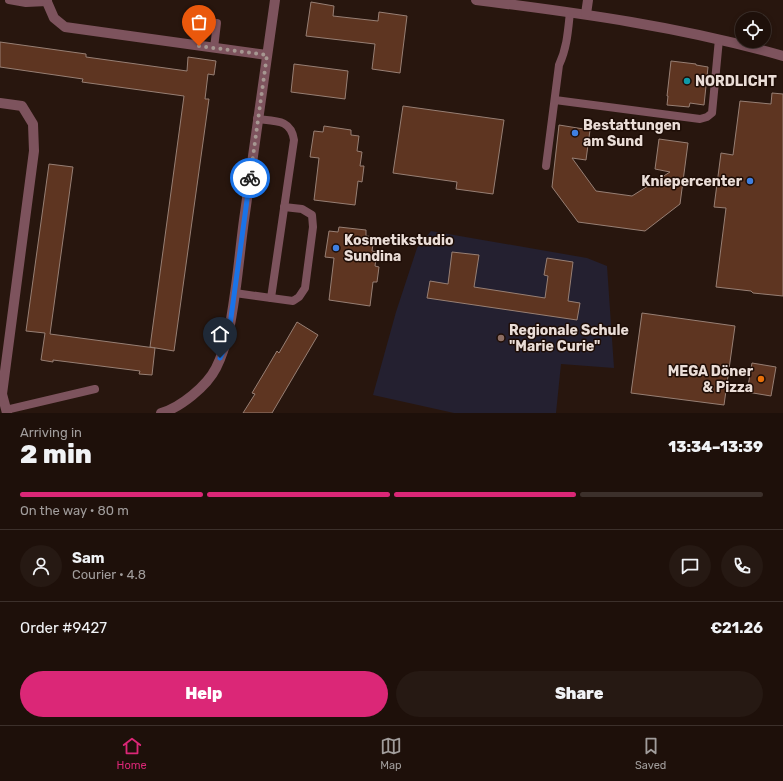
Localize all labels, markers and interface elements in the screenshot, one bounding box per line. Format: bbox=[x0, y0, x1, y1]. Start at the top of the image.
pin bbox=[182, 5, 216, 46]
icon: bag bbox=[188, 11, 210, 33]
map controls bbox=[735, 12, 771, 48]
button: locate bbox=[735, 12, 771, 48]
place label: NORDLICHT bbox=[695, 73, 777, 90]
marker: NORDLICHT bbox=[682, 76, 692, 86]
place label: Bestattungen am Sund bbox=[583, 117, 681, 150]
marker: Bestattungen am Sund bbox=[570, 128, 580, 138]
courier bbox=[230, 158, 270, 198]
icon: bike bbox=[239, 167, 261, 189]
place label: Kniepercenter bbox=[641, 173, 743, 190]
marker: Kniepercenter bbox=[745, 176, 755, 186]
place label: Kosmetikstudio Sundina bbox=[344, 232, 454, 265]
marker: Kosmetikstudio Sundina bbox=[331, 243, 341, 253]
pin bbox=[203, 317, 237, 358]
place label: Regionale Schule "Marie Curie" bbox=[509, 322, 629, 355]
icon: home bbox=[209, 323, 231, 345]
marker: Regionale Schule "Marie Curie" bbox=[496, 333, 506, 343]
place label: MEGA Döner & Pizza bbox=[668, 363, 754, 396]
marker: MEGA Döner & Pizza bbox=[756, 374, 766, 384]
text: Arriving in bbox=[20, 425, 82, 440]
text: 13:34–13:39 bbox=[668, 438, 763, 456]
text: 2 min bbox=[20, 439, 92, 470]
text: On the way · 80 m bbox=[20, 503, 129, 518]
button: person bbox=[20, 545, 62, 587]
button: chat bbox=[669, 545, 711, 587]
button: phone bbox=[721, 545, 763, 587]
text: Sam bbox=[72, 549, 105, 567]
text: Courier · 4.8 bbox=[72, 567, 146, 582]
text: Order #9427 bbox=[20, 619, 107, 637]
text: €21.26 bbox=[710, 619, 763, 637]
button: Help bbox=[20, 671, 388, 717]
button: Share bbox=[396, 671, 763, 717]
tab: Home bbox=[117, 735, 147, 772]
tab: Map bbox=[380, 735, 402, 772]
tab: Saved bbox=[635, 735, 666, 772]

